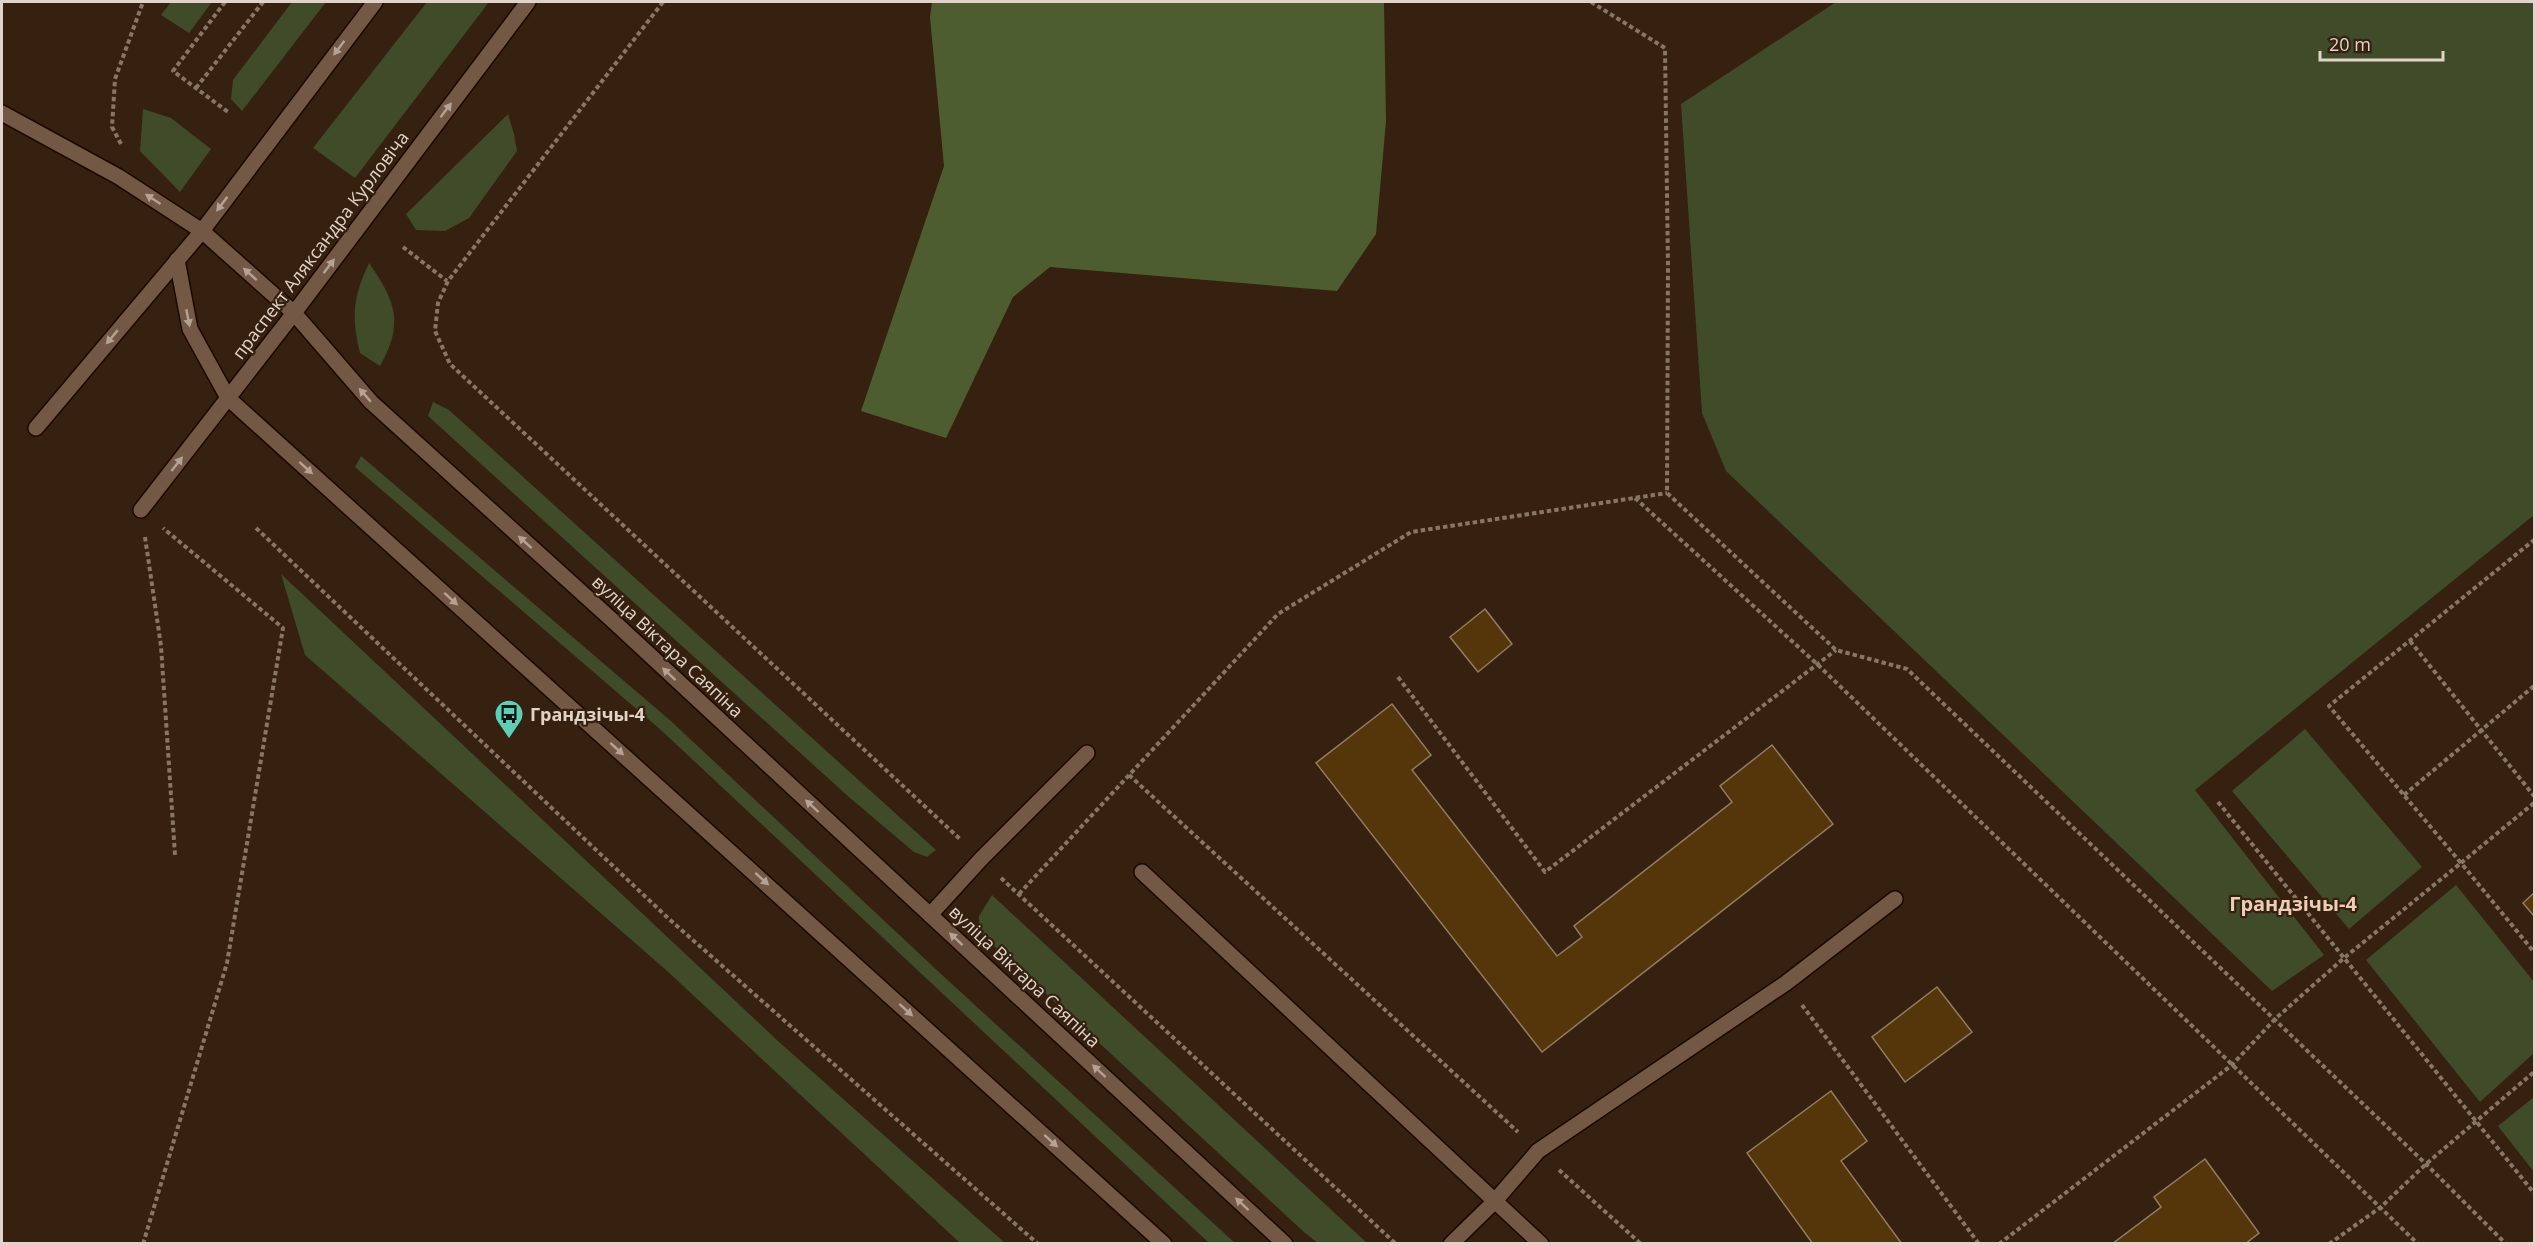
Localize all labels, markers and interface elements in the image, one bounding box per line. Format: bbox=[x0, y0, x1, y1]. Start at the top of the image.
scale bar bbox=[2320, 24, 2443, 62]
text: 20 m bbox=[2329, 32, 2371, 56]
one-way arrow bbox=[334, 41, 346, 56]
one-way arrow bbox=[440, 102, 452, 118]
street label: праспект Аляксандра Курловіча bbox=[226, 126, 414, 364]
one-way arrow bbox=[145, 193, 161, 205]
one-way arrow bbox=[216, 195, 228, 211]
one-way arrow bbox=[322, 258, 334, 273]
one-way arrow bbox=[243, 268, 258, 281]
one-way arrow bbox=[184, 309, 193, 328]
one-way arrow bbox=[106, 329, 119, 345]
one-way arrow bbox=[359, 388, 372, 403]
one-way arrow bbox=[171, 456, 183, 472]
one-way arrow bbox=[298, 461, 313, 474]
one-way arrow bbox=[518, 535, 533, 549]
street label: вуліца Віктара Саяпіна bbox=[587, 570, 749, 722]
one-way arrow bbox=[443, 592, 458, 605]
one-way arrow bbox=[662, 668, 677, 681]
bus stop icon: Грандзічы-4 bbox=[493, 698, 525, 740]
place label: Грандзічы-4 bbox=[530, 702, 645, 726]
one-way arrow bbox=[609, 742, 624, 755]
one-way arrow bbox=[805, 799, 820, 813]
one-way arrow bbox=[754, 872, 769, 886]
district label: Грандзічы-4 bbox=[2229, 890, 2357, 917]
street label: вуліца Віктара Саяпіна bbox=[944, 900, 1106, 1052]
one-way arrow bbox=[948, 932, 963, 946]
one-way arrow bbox=[898, 1003, 913, 1016]
one-way arrow bbox=[1091, 1064, 1106, 1078]
one-way arrow bbox=[1043, 1134, 1058, 1147]
one-way arrow bbox=[1234, 1197, 1249, 1211]

